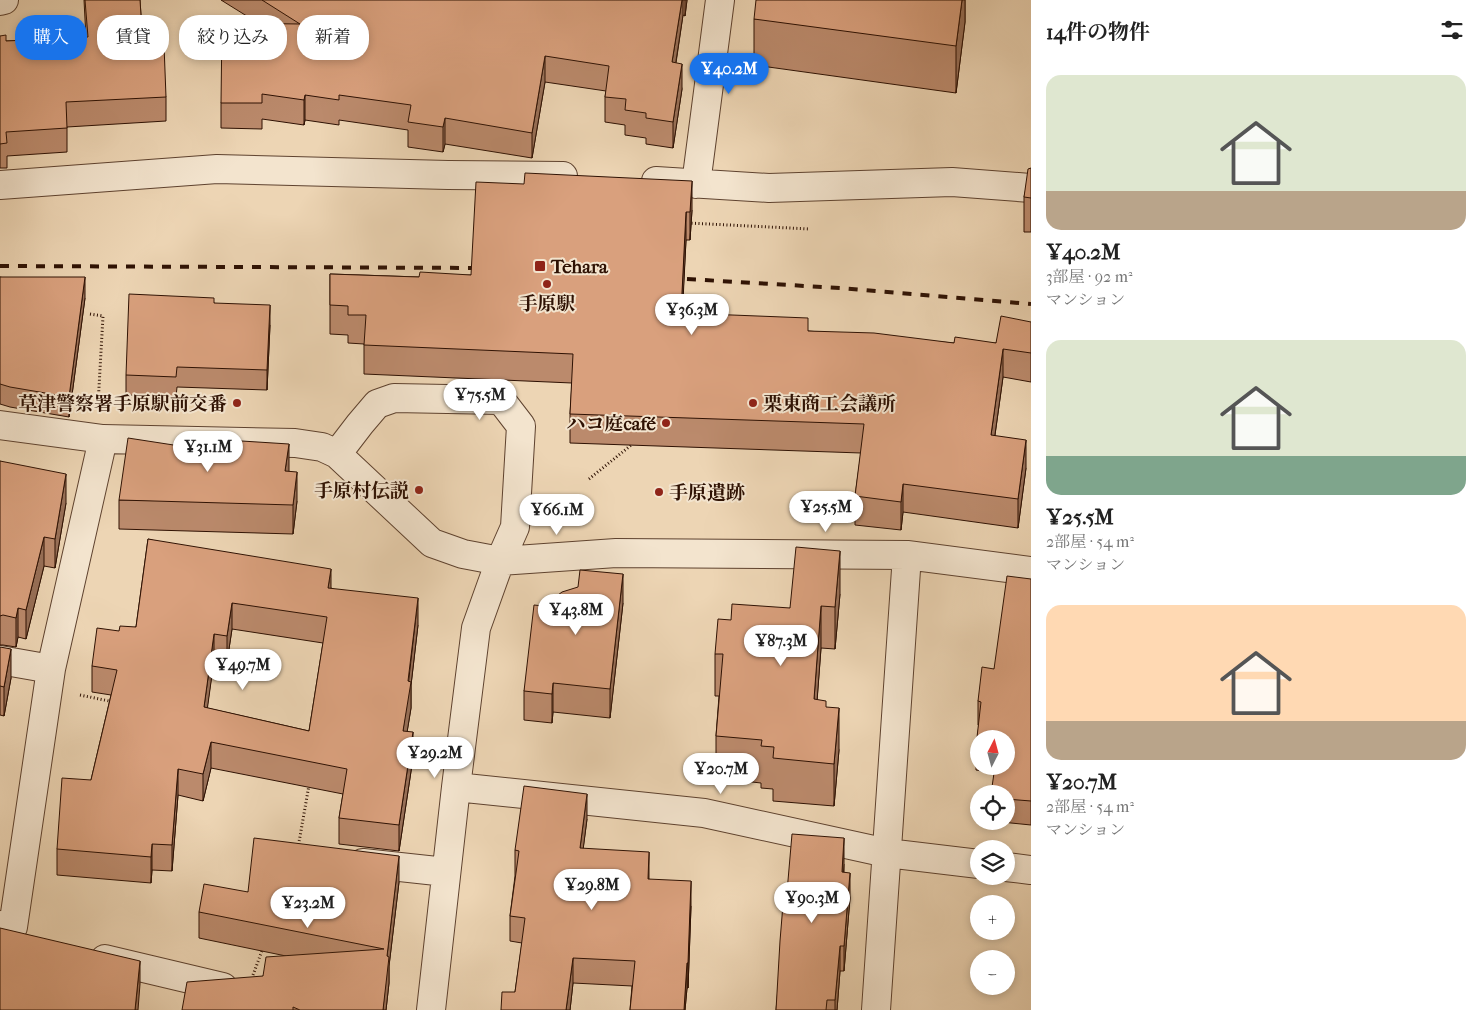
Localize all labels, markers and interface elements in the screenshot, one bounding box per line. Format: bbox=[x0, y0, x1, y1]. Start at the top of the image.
chip: 購入 bbox=[15, 15, 87, 60]
chip: 賃貸 bbox=[97, 15, 169, 60]
chip: 絞り込み bbox=[179, 15, 287, 60]
chip: 新着 bbox=[297, 15, 369, 60]
icon: filters bbox=[1438, 16, 1466, 44]
text: 14件の物件 bbox=[1046, 20, 1150, 44]
pin: ¥40.2M bbox=[688, 52, 770, 95]
text: ¥40.2M bbox=[701, 59, 757, 78]
icon: home bbox=[1211, 108, 1301, 198]
text: ¥40.2M bbox=[1046, 240, 1120, 264]
place label: Tehara bbox=[550, 256, 609, 278]
marker: Tehara bbox=[533, 259, 547, 273]
text: 3部屋 · 92 m² bbox=[1046, 267, 1133, 286]
marker: 手原駅 bbox=[541, 278, 553, 290]
text: マンション bbox=[1046, 290, 1125, 309]
place label: 手原駅 bbox=[518, 293, 576, 315]
pin: ¥36.3M bbox=[651, 294, 733, 336]
text: ¥36.3M bbox=[666, 300, 718, 319]
icon: home bbox=[1211, 373, 1301, 463]
pin: ¥75.5M bbox=[439, 378, 521, 421]
text: ¥75.5M bbox=[454, 385, 506, 404]
place label: 草津警察署手原駅前交番 bbox=[18, 393, 227, 415]
place label: 栗東商工会議所 bbox=[763, 393, 896, 415]
marker: 草津警察署手原駅前交番 bbox=[231, 397, 243, 409]
marker: 栗東商工会議所 bbox=[747, 397, 759, 409]
place label: ハコ庭café bbox=[566, 413, 657, 435]
marker: ハコ庭café bbox=[660, 417, 672, 429]
pin: ¥31.1M bbox=[167, 430, 249, 473]
text: ¥31.1M bbox=[184, 437, 232, 456]
place label: 手原村伝説 bbox=[314, 480, 409, 502]
place label: 手原遺跡 bbox=[669, 482, 745, 504]
marker: 手原村伝説 bbox=[413, 484, 425, 496]
marker: 手原遺跡 bbox=[653, 486, 665, 498]
pin: ¥25.5M bbox=[785, 490, 867, 533]
pin: ¥66.1M bbox=[516, 494, 598, 536]
text: ¥25.5M bbox=[800, 497, 852, 516]
text: ¥66.1M bbox=[530, 500, 584, 519]
text: ¥25.5M bbox=[1046, 505, 1114, 529]
text: 2部屋 · 54 m² bbox=[1046, 532, 1134, 551]
text: マンション bbox=[1046, 555, 1125, 574]
pin: ¥43.8M bbox=[535, 594, 617, 636]
text: ¥43.8M bbox=[549, 600, 603, 619]
pin: ¥87.3M bbox=[740, 624, 822, 667]
text: ¥87.3M bbox=[755, 631, 807, 650]
icon: home bbox=[1211, 638, 1301, 728]
pin: ¥49.7M bbox=[202, 648, 284, 691]
text: ¥49.7M bbox=[216, 655, 270, 674]
north arrow bbox=[970, 730, 1015, 775]
map controls bbox=[970, 730, 1015, 995]
pin: ¥29.2M bbox=[394, 736, 476, 779]
text: ¥29.2M bbox=[408, 743, 463, 762]
pin: ¥20.7M bbox=[680, 752, 762, 795]
text: ¥20.7M bbox=[694, 759, 748, 778]
text: ¥20.7M bbox=[1046, 770, 1117, 794]
button: locate bbox=[970, 785, 1015, 830]
text: 2部屋 · 54 m² bbox=[1046, 797, 1134, 816]
text: マンション bbox=[1046, 820, 1125, 839]
button: layers bbox=[970, 840, 1015, 885]
pin: ¥29.8M bbox=[551, 868, 633, 911]
text: ¥29.8M bbox=[565, 875, 619, 894]
pin: ¥90.3M bbox=[771, 882, 853, 924]
pin: ¥23.2M bbox=[267, 886, 349, 929]
text: ¥90.3M bbox=[785, 888, 839, 907]
text: ¥23.2M bbox=[281, 893, 335, 912]
button: + bbox=[970, 895, 1015, 940]
button: − bbox=[970, 950, 1015, 995]

